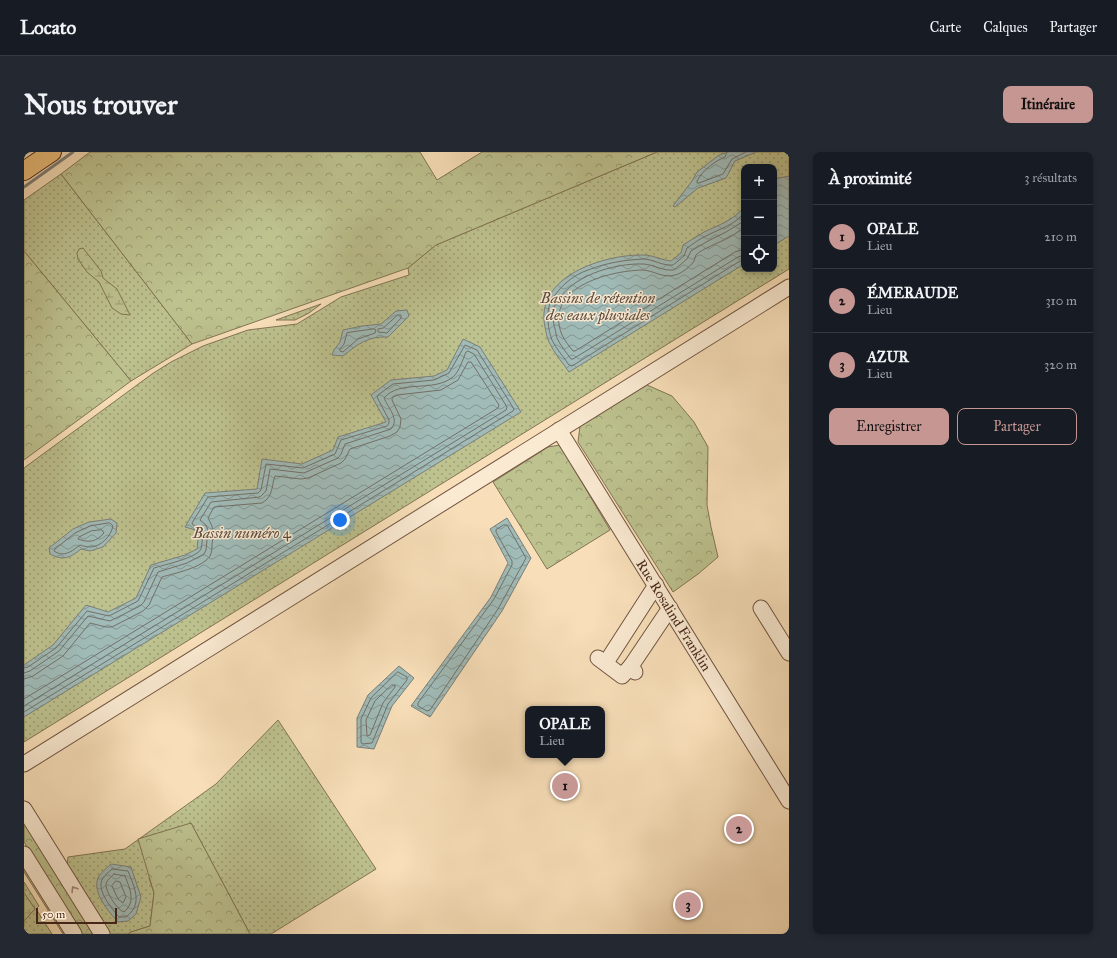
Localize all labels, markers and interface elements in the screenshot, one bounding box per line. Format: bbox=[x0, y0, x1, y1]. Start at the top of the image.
text: Locato bbox=[20, 16, 76, 39]
text: Carte bbox=[930, 19, 961, 36]
text: Calques bbox=[983, 19, 1028, 36]
text: Partager bbox=[1050, 19, 1097, 36]
button: Itinéraire bbox=[1003, 86, 1093, 123]
text: Nous trouver bbox=[24, 87, 177, 122]
map controls bbox=[741, 164, 777, 272]
button: + bbox=[741, 164, 777, 200]
text: À proximité bbox=[829, 168, 912, 189]
text: 3 résultats bbox=[1024, 170, 1077, 186]
button: − bbox=[741, 200, 777, 236]
text: OPALE bbox=[867, 220, 918, 238]
text: 1 bbox=[839, 229, 845, 245]
text: 210 m bbox=[1044, 229, 1077, 245]
button: locate bbox=[741, 236, 777, 272]
text: Lieu bbox=[867, 238, 892, 254]
text: ÉMERAUDE bbox=[867, 284, 958, 302]
water label: Bassins de rétention des eaux pluviales bbox=[540, 289, 656, 325]
text: 2 bbox=[839, 293, 845, 309]
text: 310 m bbox=[1045, 293, 1077, 309]
text: Lieu bbox=[867, 302, 892, 318]
text: AZUR bbox=[867, 348, 909, 366]
text: 3 bbox=[839, 357, 845, 373]
text: 320 m bbox=[1044, 357, 1077, 373]
text: Lieu bbox=[867, 366, 892, 382]
button: Enregistrer bbox=[829, 408, 949, 445]
button: Partager bbox=[957, 408, 1077, 445]
your location bbox=[330, 510, 350, 530]
water label: Bassin numéro 4 bbox=[192, 524, 292, 542]
street label: Rue Rosalind Franklin bbox=[632, 556, 715, 675]
popup bbox=[525, 706, 605, 758]
text: OPALE bbox=[539, 715, 591, 733]
text: Lieu bbox=[539, 733, 565, 749]
pin: 1 bbox=[552, 771, 578, 801]
pin: 2 bbox=[726, 814, 752, 844]
one-way arrow bbox=[71, 886, 79, 893]
pin: 3 bbox=[675, 890, 701, 920]
scale bar bbox=[36, 906, 117, 925]
text: 50 m bbox=[42, 908, 65, 921]

